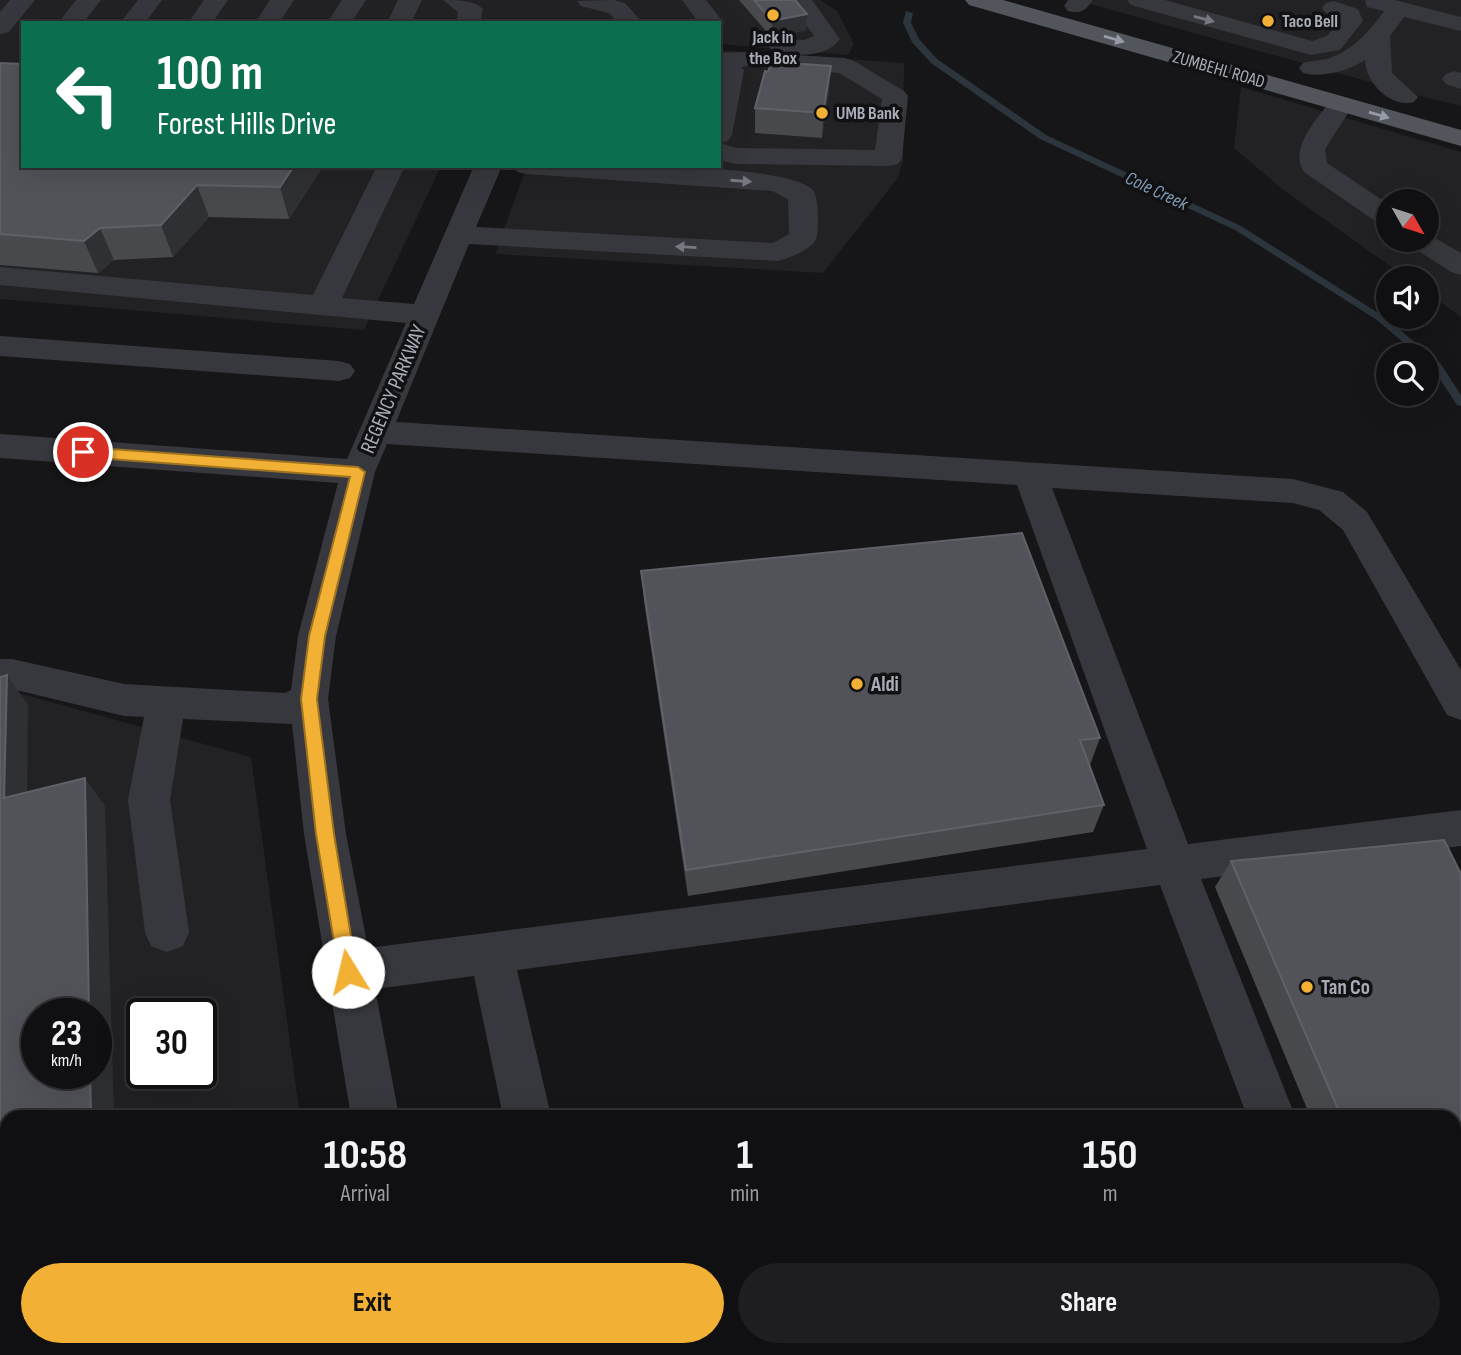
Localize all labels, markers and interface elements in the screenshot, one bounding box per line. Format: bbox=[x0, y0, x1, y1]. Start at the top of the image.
marker: Jack in the Box bbox=[765, 7, 781, 23]
place label: Taco Bell bbox=[1282, 11, 1338, 32]
marker: Taco Bell bbox=[1260, 13, 1276, 29]
one-way arrow bbox=[1194, 14, 1216, 25]
place label: Jack in the Box bbox=[749, 27, 798, 69]
one-way arrow bbox=[1103, 34, 1124, 44]
text: 100 m bbox=[157, 45, 263, 104]
street label: ZUMBEHL ROAD bbox=[1170, 46, 1267, 93]
icon: left bbox=[42, 49, 133, 140]
place label: UMB Bank bbox=[836, 103, 900, 124]
text: Forest Hills Drive bbox=[157, 105, 336, 144]
marker: UMB Bank bbox=[814, 105, 830, 121]
one-way arrow bbox=[1369, 110, 1391, 121]
water label: Cole Creek bbox=[1121, 167, 1192, 216]
one-way arrow bbox=[730, 176, 752, 187]
north arrow bbox=[1376, 189, 1438, 252]
map controls bbox=[1376, 189, 1439, 406]
one-way arrow bbox=[674, 242, 696, 253]
button: sound bbox=[1376, 266, 1439, 329]
street label: REGENCY PARKWAY bbox=[355, 321, 432, 457]
button: search bbox=[1376, 343, 1439, 406]
pin bbox=[53, 422, 113, 482]
icon: arrive bbox=[64, 433, 102, 471]
place label: Aldi bbox=[870, 672, 899, 697]
marker: Aldi bbox=[849, 676, 865, 692]
position arrow bbox=[311, 935, 385, 1009]
place label: Tan Co bbox=[1321, 975, 1370, 1000]
marker: Tan Co bbox=[1299, 979, 1315, 995]
speed limit sign: 30 bbox=[126, 998, 217, 1089]
text: 23 bbox=[51, 1013, 82, 1056]
text: km/h bbox=[51, 1050, 82, 1071]
text: 10:58 bbox=[323, 1130, 407, 1181]
text: 1 bbox=[737, 1130, 753, 1181]
text: 150 bbox=[1083, 1130, 1138, 1181]
text: Arrival bbox=[340, 1180, 390, 1208]
text: min bbox=[730, 1180, 759, 1208]
text: m bbox=[1103, 1180, 1117, 1208]
button: Exit bbox=[21, 1263, 724, 1343]
button: Share bbox=[738, 1263, 1440, 1343]

